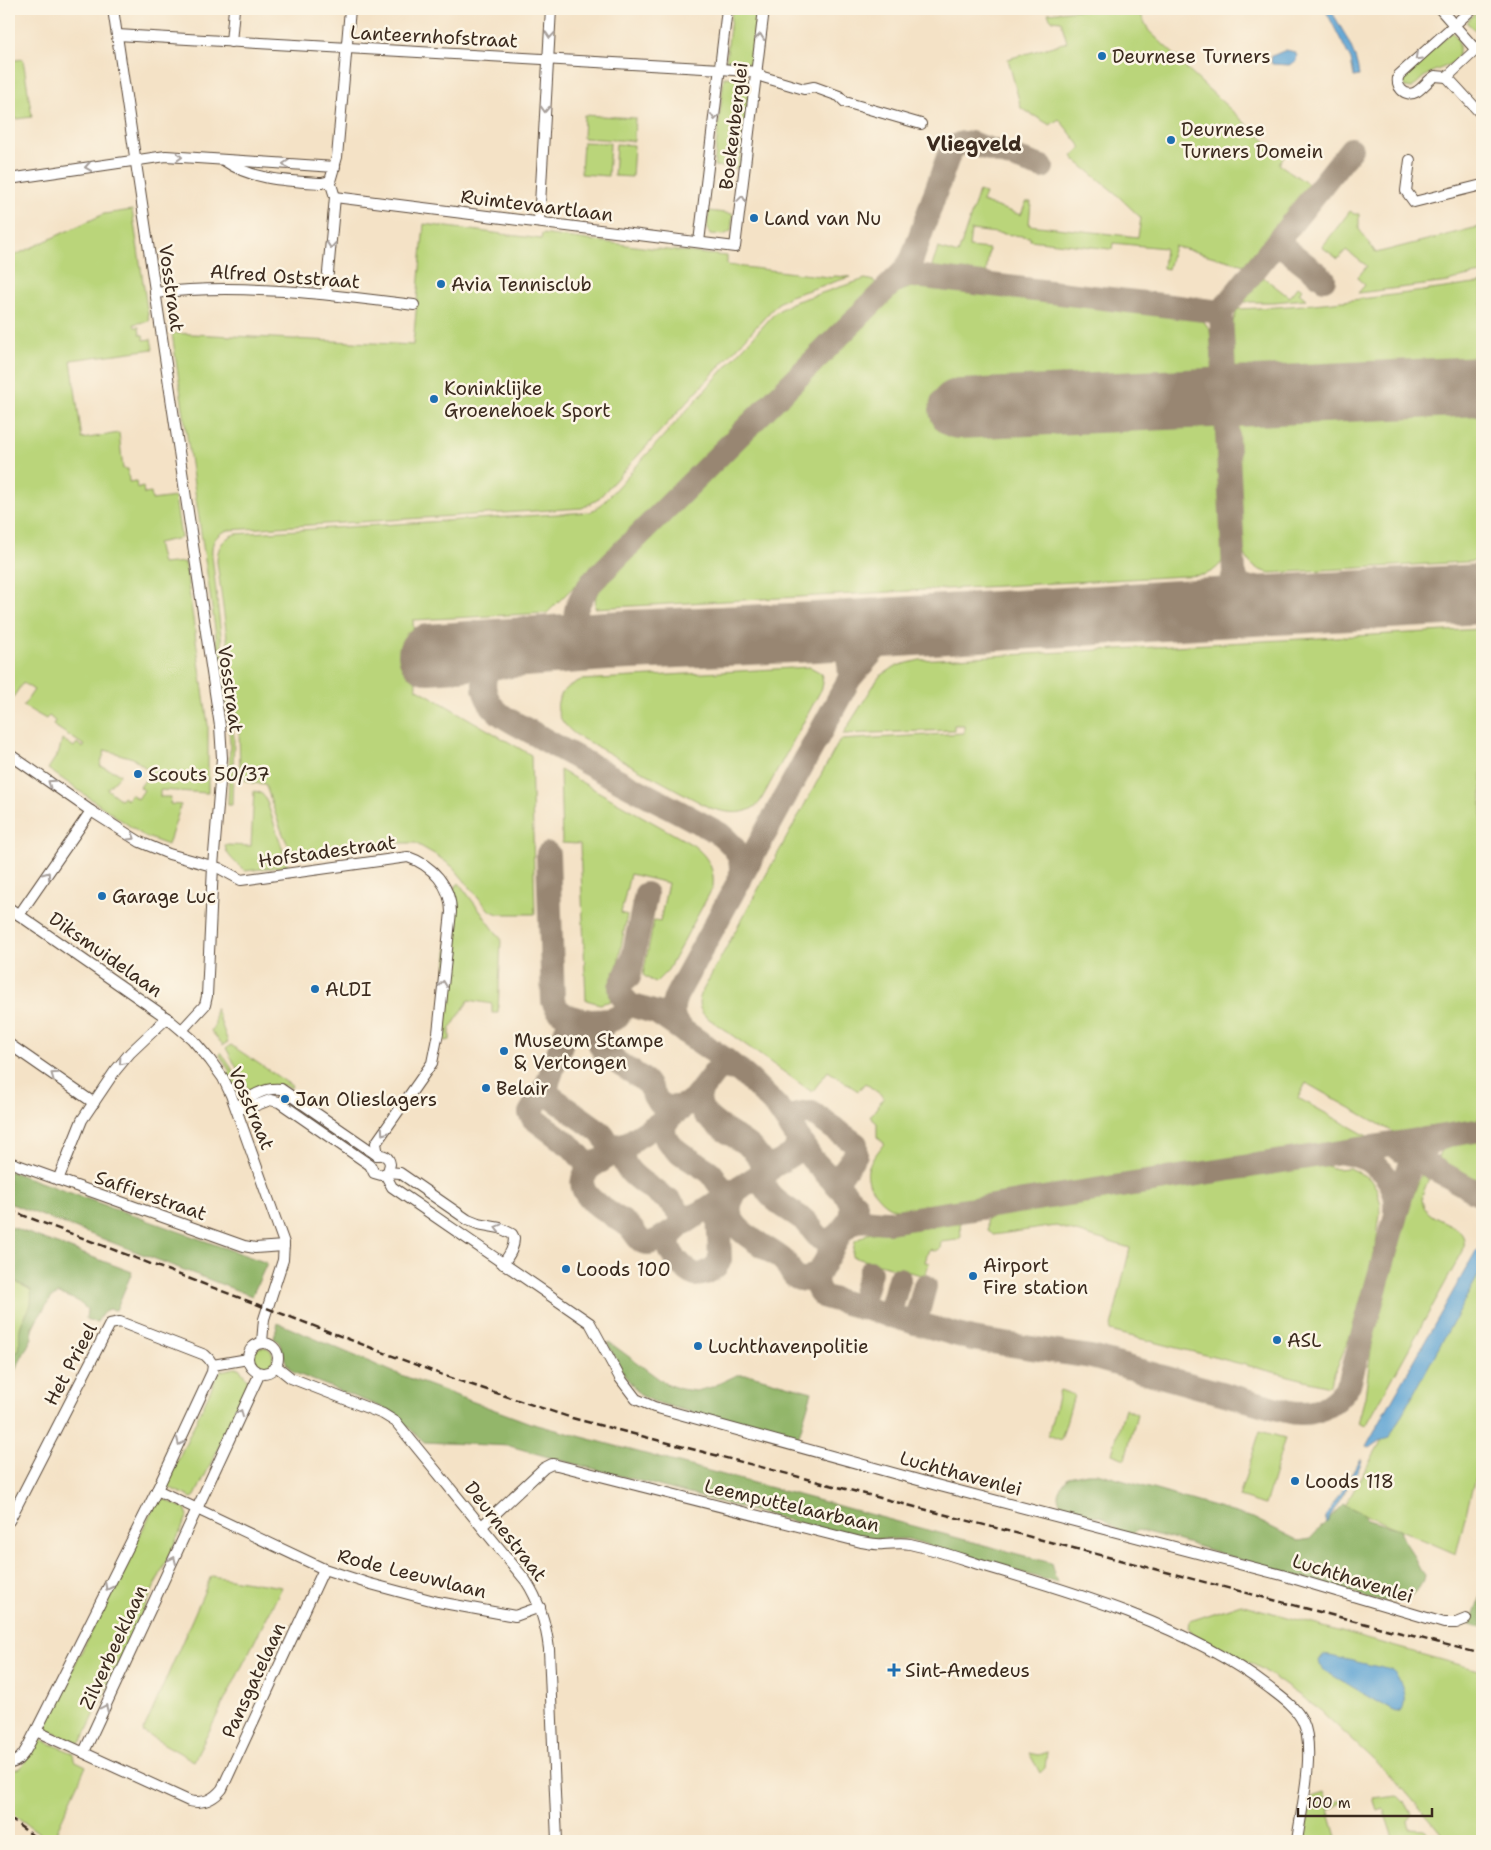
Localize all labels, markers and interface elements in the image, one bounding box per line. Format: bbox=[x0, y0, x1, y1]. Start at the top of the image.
street label: Lanteernhofstraat bbox=[350, 20, 518, 53]
one-way arrow bbox=[544, 31, 555, 39]
one-way arrow bbox=[755, 33, 766, 41]
place label: Deurnese Turners bbox=[1112, 44, 1271, 69]
marker: Deurnese Turners bbox=[1096, 50, 1108, 62]
one-way arrow bbox=[1415, 51, 1424, 60]
street label: Boekenberglei bbox=[713, 61, 754, 191]
one-way arrow bbox=[540, 105, 551, 113]
one-way arrow bbox=[710, 114, 721, 122]
place label: Deurnese Turners Domein bbox=[1181, 117, 1323, 164]
district label: Vliegveld bbox=[926, 131, 1022, 157]
marker: Deurnese Turners Domein bbox=[1165, 134, 1177, 146]
one-way arrow bbox=[175, 151, 183, 162]
one-way arrow bbox=[282, 158, 290, 169]
one-way arrow bbox=[84, 162, 93, 172]
street label: Ruimtevaartlaan bbox=[459, 184, 615, 227]
one-way arrow bbox=[736, 194, 746, 203]
place label: Land van Nu bbox=[764, 206, 881, 231]
marker: Land van Nu bbox=[748, 212, 760, 224]
one-way arrow bbox=[325, 241, 336, 249]
street label: Vosstraat bbox=[153, 243, 190, 333]
street label: Alfred Oststraat bbox=[209, 259, 361, 294]
place label: Avia Tennisclub bbox=[451, 272, 592, 297]
marker: Avia Tennisclub bbox=[435, 278, 447, 290]
place label: Koninklijke Groenehoek Sport bbox=[444, 376, 610, 423]
marker: Koninklijke Groenehoek Sport bbox=[428, 393, 440, 405]
street label: Vosstraat bbox=[212, 644, 249, 734]
place label: Scouts 50/37 bbox=[148, 762, 270, 787]
marker: Scouts 50/37 bbox=[132, 768, 144, 780]
one-way arrow bbox=[47, 780, 57, 789]
street label: Hofstadestraat bbox=[257, 829, 398, 874]
one-way arrow bbox=[127, 831, 136, 840]
one-way arrow bbox=[41, 871, 50, 880]
place label: Garage Luc bbox=[112, 884, 216, 909]
marker: Garage Luc bbox=[96, 890, 108, 902]
street label: Diksmuidelaan bbox=[44, 906, 167, 1003]
place label: ALDI bbox=[325, 977, 372, 1002]
one-way arrow bbox=[437, 980, 448, 988]
marker: ALDI bbox=[309, 983, 321, 995]
place label: Museum Stampe & Vertongen bbox=[514, 1028, 664, 1075]
marker: Museum Stampe & Vertongen bbox=[498, 1045, 510, 1057]
one-way arrow bbox=[119, 1056, 128, 1065]
street label: Vosstraat bbox=[223, 1063, 280, 1154]
one-way arrow bbox=[50, 1072, 59, 1081]
place label: Belair bbox=[496, 1076, 549, 1101]
marker: Belair bbox=[480, 1082, 492, 1094]
place label: Jan Olieslagers bbox=[295, 1087, 437, 1112]
marker: Jan Olieslagers bbox=[279, 1093, 291, 1105]
one-way arrow bbox=[381, 1126, 390, 1135]
street label: Saffierstraat bbox=[92, 1165, 210, 1226]
one-way arrow bbox=[494, 1224, 502, 1234]
place label: Airport Fire station bbox=[983, 1253, 1088, 1300]
place label: Loods 100 bbox=[576, 1257, 671, 1282]
marker: Loods 100 bbox=[560, 1263, 572, 1275]
marker: Airport Fire station bbox=[967, 1270, 979, 1282]
street label: Het Prieel bbox=[38, 1318, 103, 1410]
place label: ASL bbox=[1287, 1328, 1322, 1353]
place label: Luchthavenpolitie bbox=[708, 1334, 869, 1359]
marker: ASL bbox=[1271, 1334, 1283, 1346]
marker: Luchthavenpolitie bbox=[692, 1340, 704, 1352]
one-way arrow bbox=[234, 1409, 245, 1418]
one-way arrow bbox=[175, 1437, 186, 1446]
street label: Luchthavenlei bbox=[897, 1445, 1025, 1502]
place label: Loods 118 bbox=[1305, 1469, 1394, 1494]
street label: Leemputtelaarbaan bbox=[702, 1473, 882, 1538]
marker: Loods 118 bbox=[1289, 1475, 1301, 1487]
street label: Deurnestraat bbox=[459, 1476, 553, 1586]
street label: Rode Leeuwlaan bbox=[335, 1543, 489, 1604]
street label: Luchthavenlei bbox=[1289, 1548, 1417, 1609]
one-way arrow bbox=[166, 1556, 177, 1565]
street label: Zilverbeeklaan bbox=[74, 1581, 153, 1713]
one-way arrow bbox=[104, 1582, 114, 1591]
street label: Pansgatelaan bbox=[216, 1618, 291, 1742]
place label: Sint-Amedeus bbox=[905, 1658, 1030, 1683]
marker: Sint-Amedeus bbox=[887, 1663, 901, 1677]
one-way arrow bbox=[98, 1704, 109, 1713]
scale bar bbox=[1298, 1785, 1432, 1817]
text: 100 m bbox=[1306, 1793, 1351, 1813]

